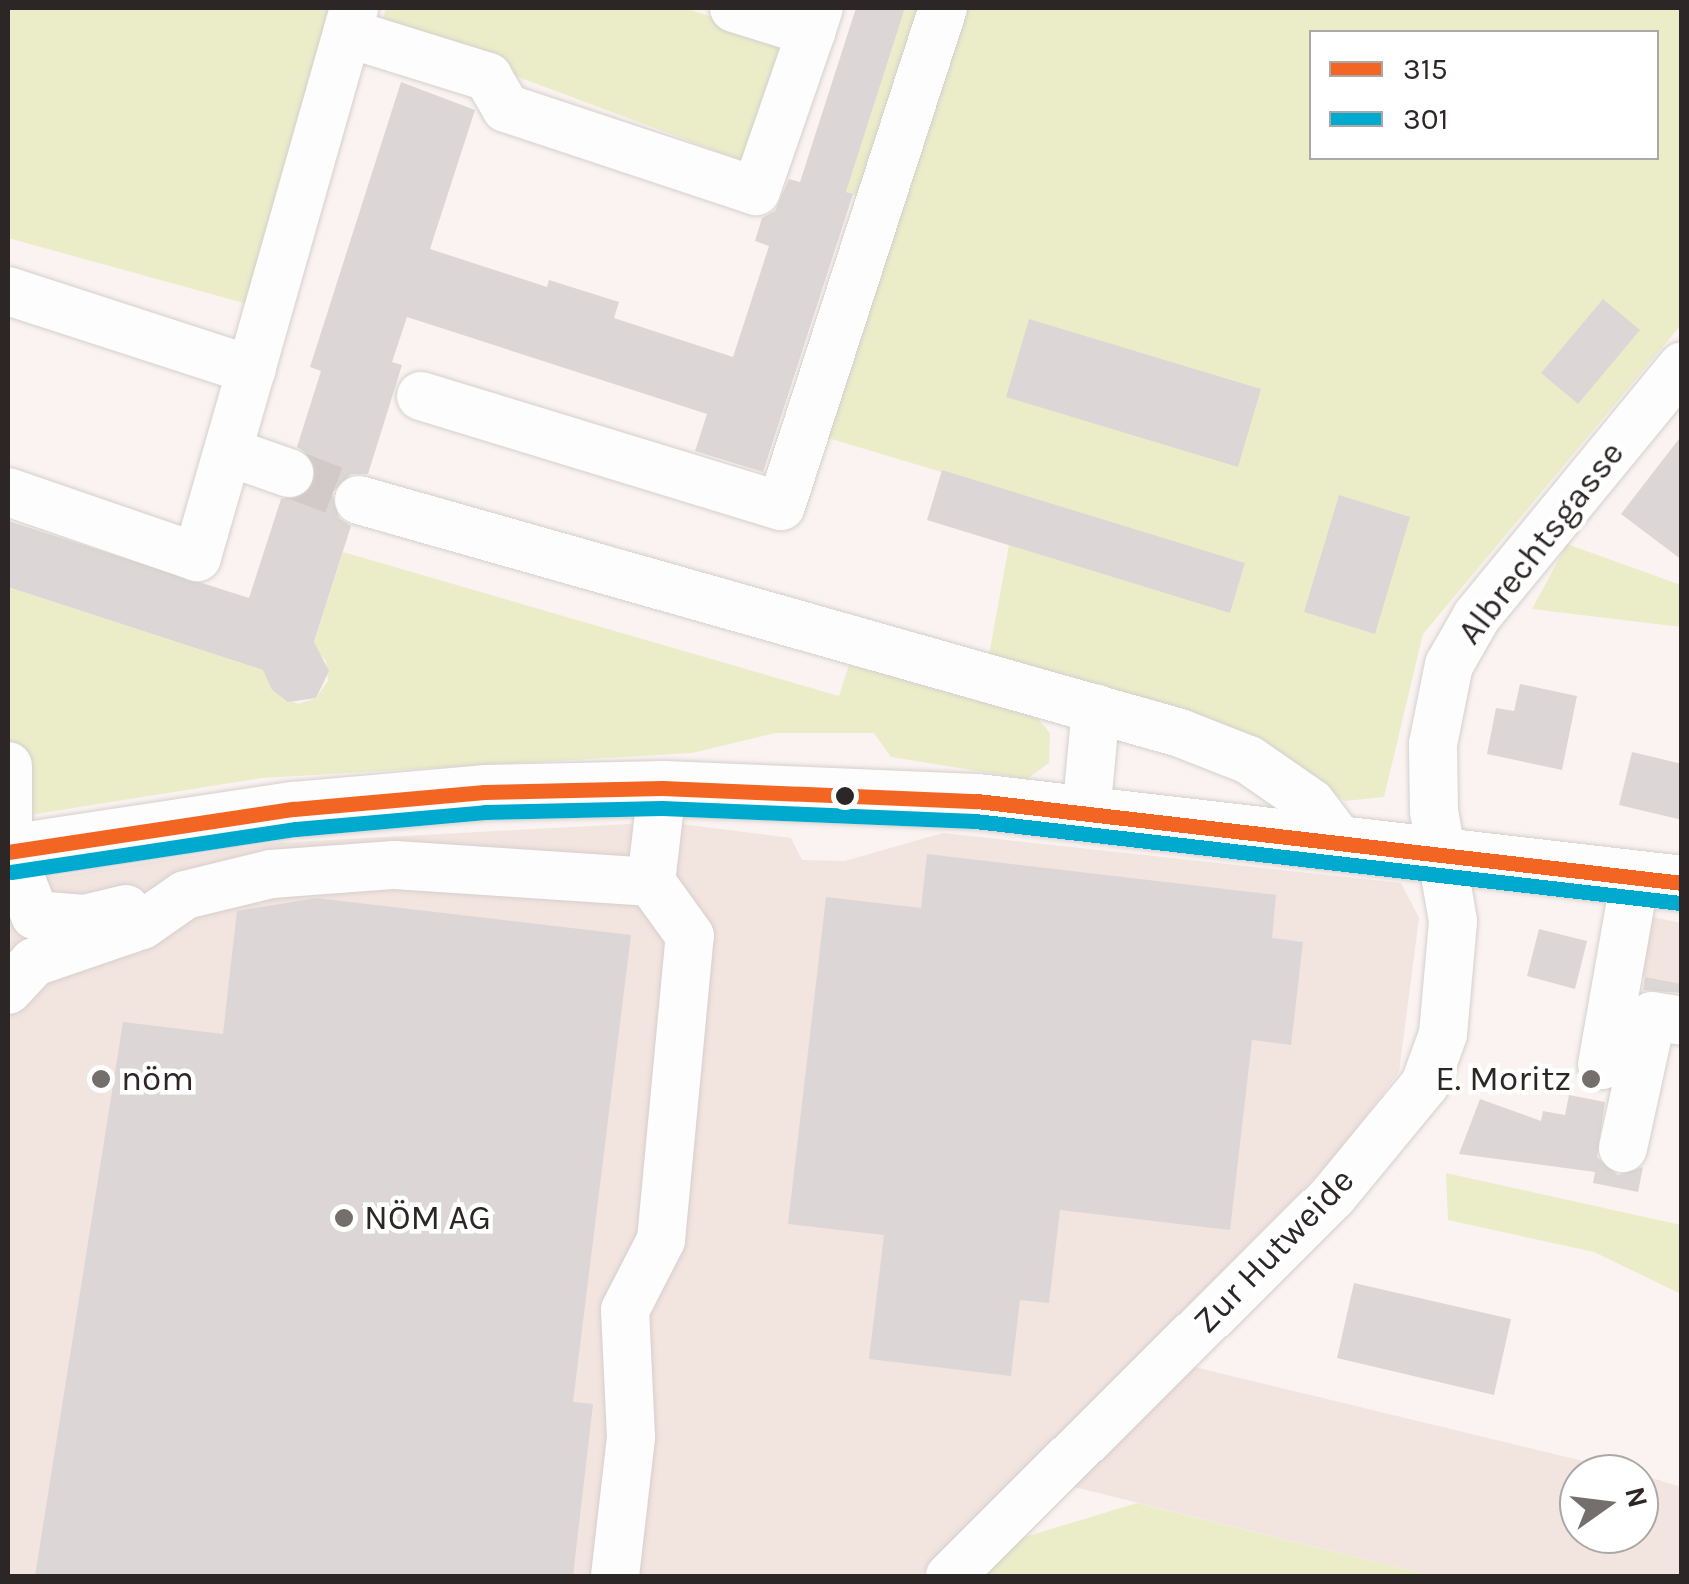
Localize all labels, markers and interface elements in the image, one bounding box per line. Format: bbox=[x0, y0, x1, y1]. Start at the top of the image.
legend bbox=[1309, 30, 1659, 160]
text: 315 bbox=[1403, 51, 1448, 87]
text: 301 bbox=[1403, 101, 1448, 137]
street label: Albrechtsgasse bbox=[1449, 433, 1633, 653]
unlabelled marker bbox=[835, 786, 855, 806]
place label: nöm bbox=[121, 1058, 194, 1100]
place label: E. Moritz bbox=[1435, 1058, 1571, 1100]
marker: nöm bbox=[90, 1068, 112, 1090]
marker: E. Moritz bbox=[1580, 1068, 1602, 1090]
street label: Zur Hutweide bbox=[1185, 1160, 1363, 1342]
place label: NÖM AG bbox=[364, 1197, 491, 1239]
marker: NÖM AG bbox=[333, 1207, 355, 1229]
north arrow bbox=[1559, 1454, 1659, 1554]
text: N bbox=[1618, 1483, 1655, 1511]

